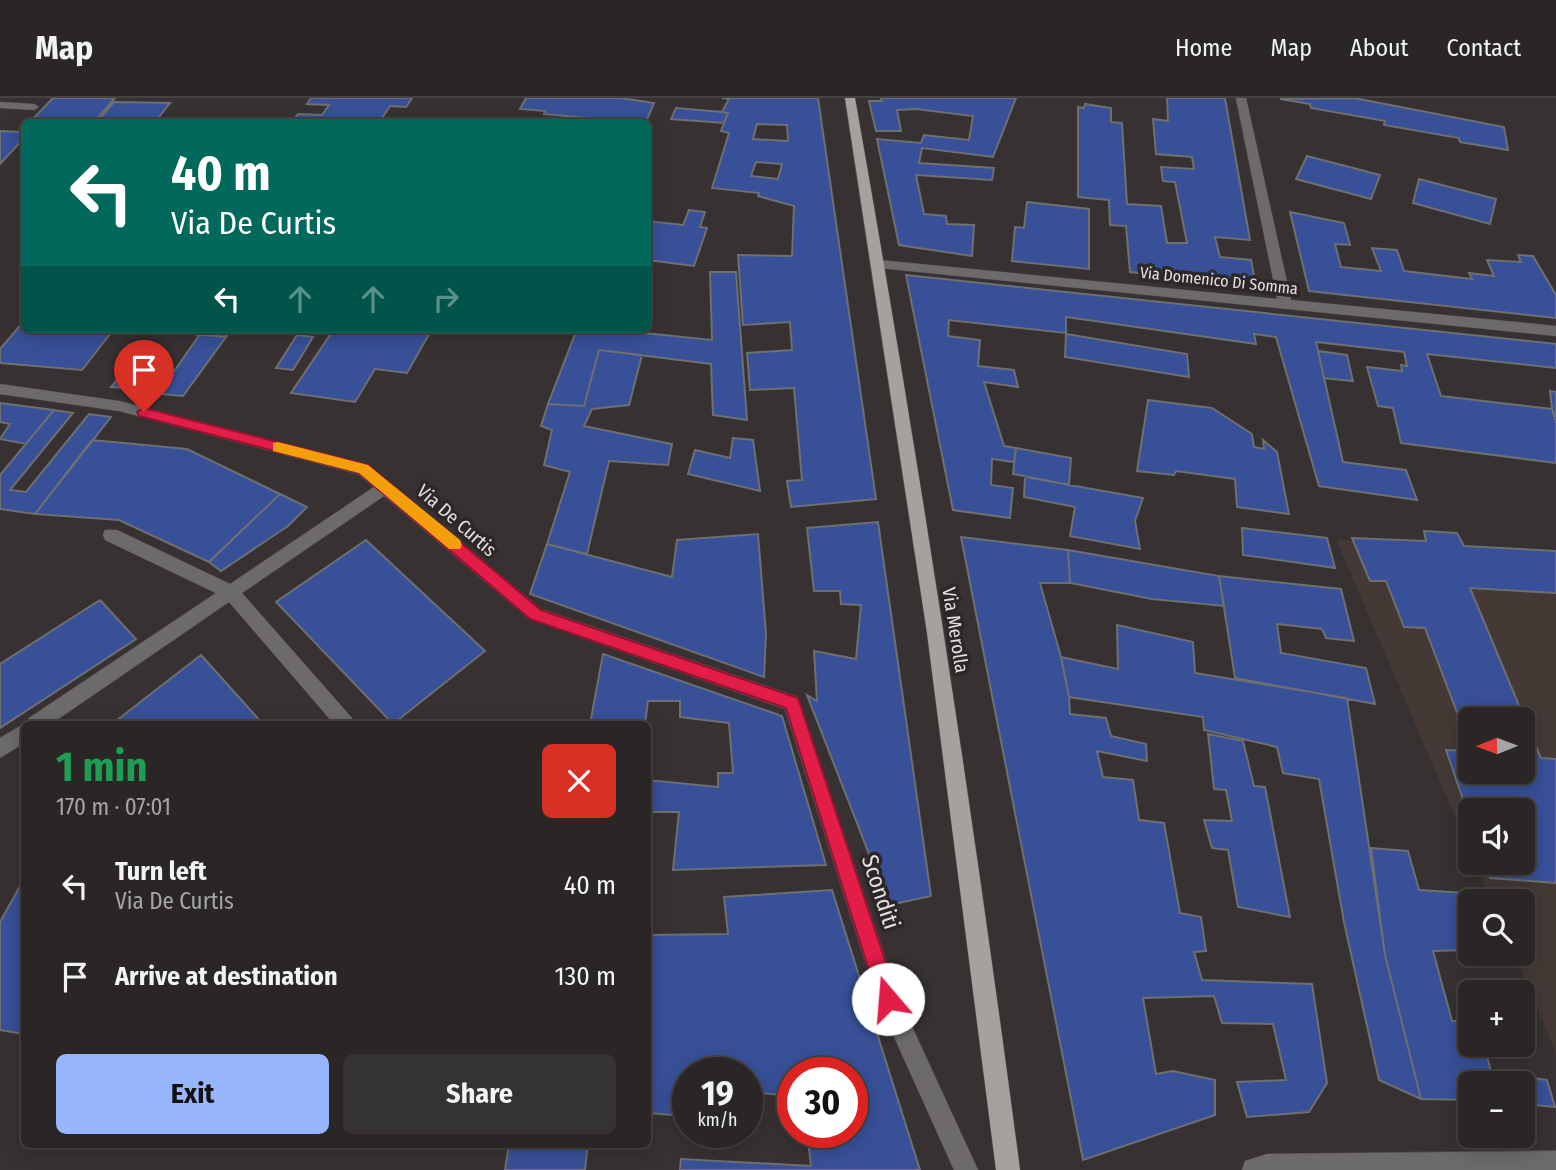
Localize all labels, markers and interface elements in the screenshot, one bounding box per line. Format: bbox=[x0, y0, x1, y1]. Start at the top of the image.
text: Map bbox=[35, 28, 93, 68]
text: Home bbox=[1175, 34, 1232, 62]
text: Map bbox=[1270, 34, 1312, 62]
text: About bbox=[1350, 34, 1408, 62]
text: Contact bbox=[1446, 34, 1521, 62]
text: 40 m bbox=[171, 144, 271, 203]
icon: left bbox=[56, 147, 147, 238]
text: Via De Curtis bbox=[171, 204, 336, 242]
street label: Via Domenico Di Somma bbox=[1139, 263, 1299, 298]
icon: left bbox=[208, 280, 246, 318]
icon: ahead bbox=[281, 280, 319, 318]
icon: ahead bbox=[354, 280, 392, 318]
icon: right bbox=[427, 280, 465, 318]
pin bbox=[114, 340, 174, 412]
icon: arrive bbox=[125, 351, 163, 389]
street label: Via De Curtis bbox=[412, 480, 501, 561]
street label: Via Merolla bbox=[937, 586, 974, 675]
north arrow bbox=[1458, 707, 1535, 784]
map controls bbox=[1458, 707, 1535, 1148]
text: 1 min bbox=[56, 742, 147, 792]
button: close bbox=[542, 744, 616, 818]
text: 170 m · 07:01 bbox=[56, 793, 171, 821]
button: sound bbox=[1458, 798, 1535, 875]
street label: Sconditi bbox=[856, 851, 906, 933]
text: Turn left bbox=[115, 856, 207, 887]
icon: left bbox=[56, 867, 94, 905]
text: 40 m bbox=[564, 870, 616, 901]
text: Via De Curtis bbox=[115, 887, 234, 915]
button: search bbox=[1458, 889, 1535, 966]
icon: arrive bbox=[56, 958, 94, 996]
text: Arrive at destination bbox=[115, 961, 338, 992]
text: 130 m bbox=[554, 961, 616, 992]
position arrow bbox=[851, 962, 925, 1036]
button: + bbox=[1458, 980, 1535, 1057]
button: Exit bbox=[56, 1054, 329, 1134]
button: Share bbox=[343, 1054, 616, 1134]
speed limit sign: 30 bbox=[777, 1057, 868, 1148]
button: − bbox=[1458, 1071, 1535, 1148]
text: 19 bbox=[701, 1072, 734, 1114]
text: km/h bbox=[697, 1109, 738, 1131]

